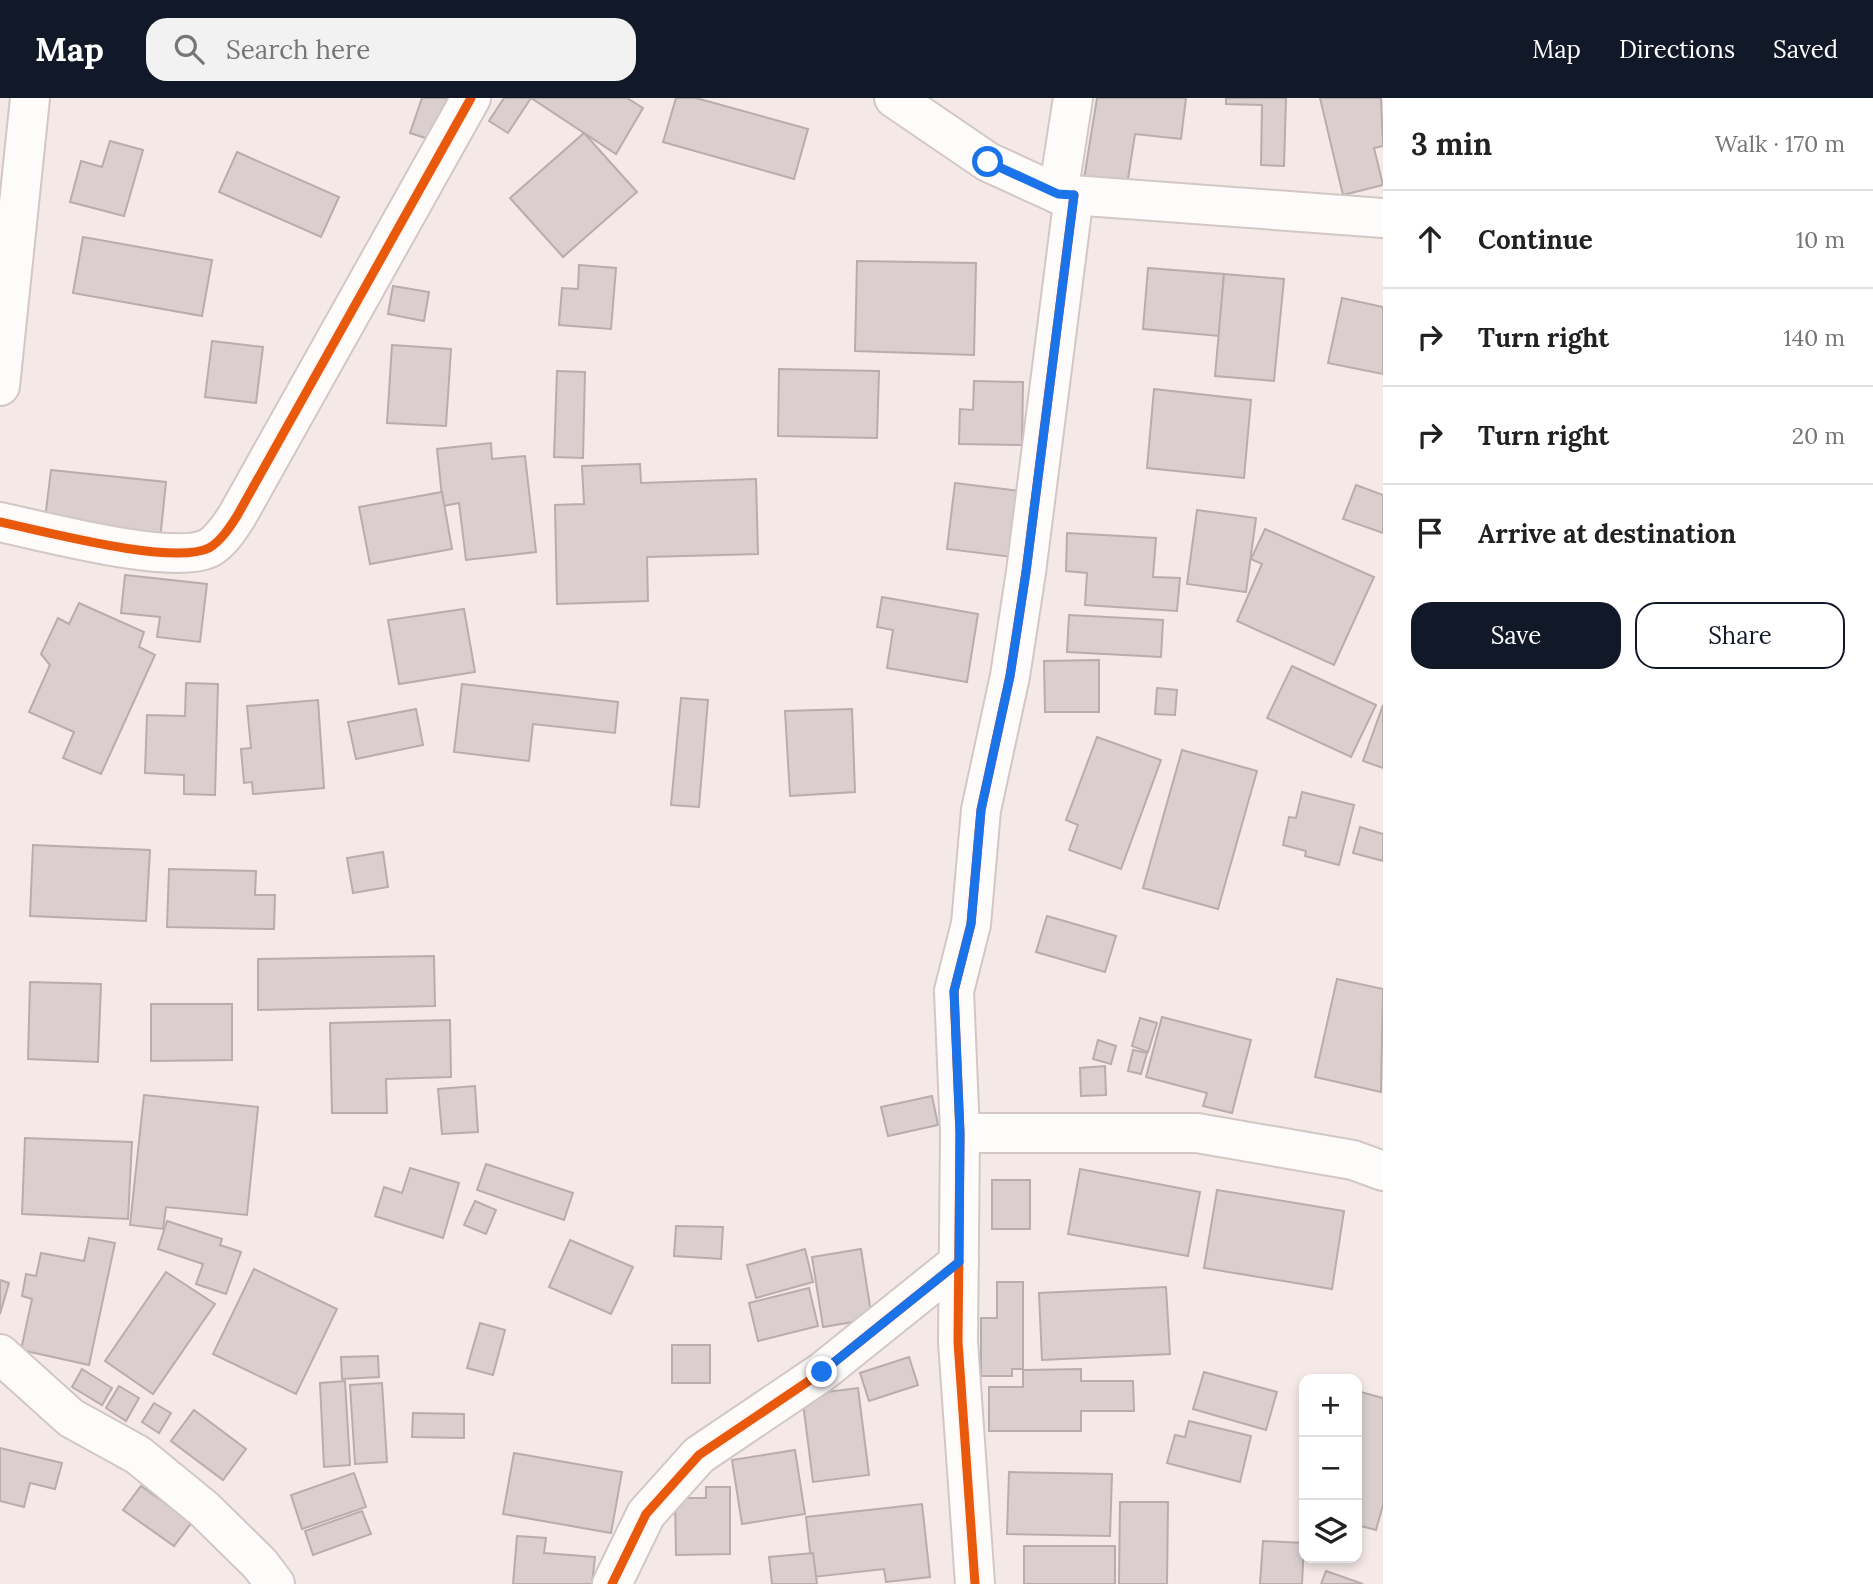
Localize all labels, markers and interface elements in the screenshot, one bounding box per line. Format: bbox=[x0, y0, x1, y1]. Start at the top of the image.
search box bbox=[146, 18, 636, 81]
text: Map bbox=[35, 28, 104, 70]
icon: search bbox=[170, 30, 208, 68]
text: Search here bbox=[226, 33, 370, 66]
text: Map bbox=[1532, 34, 1581, 65]
text: Directions bbox=[1619, 34, 1735, 65]
text: Saved bbox=[1773, 34, 1838, 65]
text: 3 min bbox=[1411, 125, 1492, 163]
text: Walk · 170 m bbox=[1715, 129, 1845, 158]
route start bbox=[972, 146, 1003, 177]
icon: ahead bbox=[1411, 220, 1449, 258]
text: Continue bbox=[1478, 223, 1593, 256]
text: 10 m bbox=[1796, 225, 1845, 254]
icon: right bbox=[1411, 318, 1449, 356]
text: Turn right bbox=[1478, 321, 1609, 354]
text: 140 m bbox=[1783, 323, 1845, 352]
icon: right bbox=[1411, 416, 1449, 454]
text: Turn right bbox=[1478, 419, 1609, 452]
text: 20 m bbox=[1792, 421, 1845, 450]
icon: arrive bbox=[1411, 514, 1449, 552]
text: Arrive at destination bbox=[1478, 517, 1736, 550]
button: Save bbox=[1411, 602, 1621, 669]
button: Share bbox=[1635, 602, 1845, 669]
route end bbox=[806, 1356, 837, 1387]
map controls bbox=[1299, 1374, 1362, 1563]
button: + bbox=[1299, 1374, 1362, 1437]
button: − bbox=[1299, 1437, 1362, 1500]
button: layers bbox=[1299, 1500, 1362, 1563]

